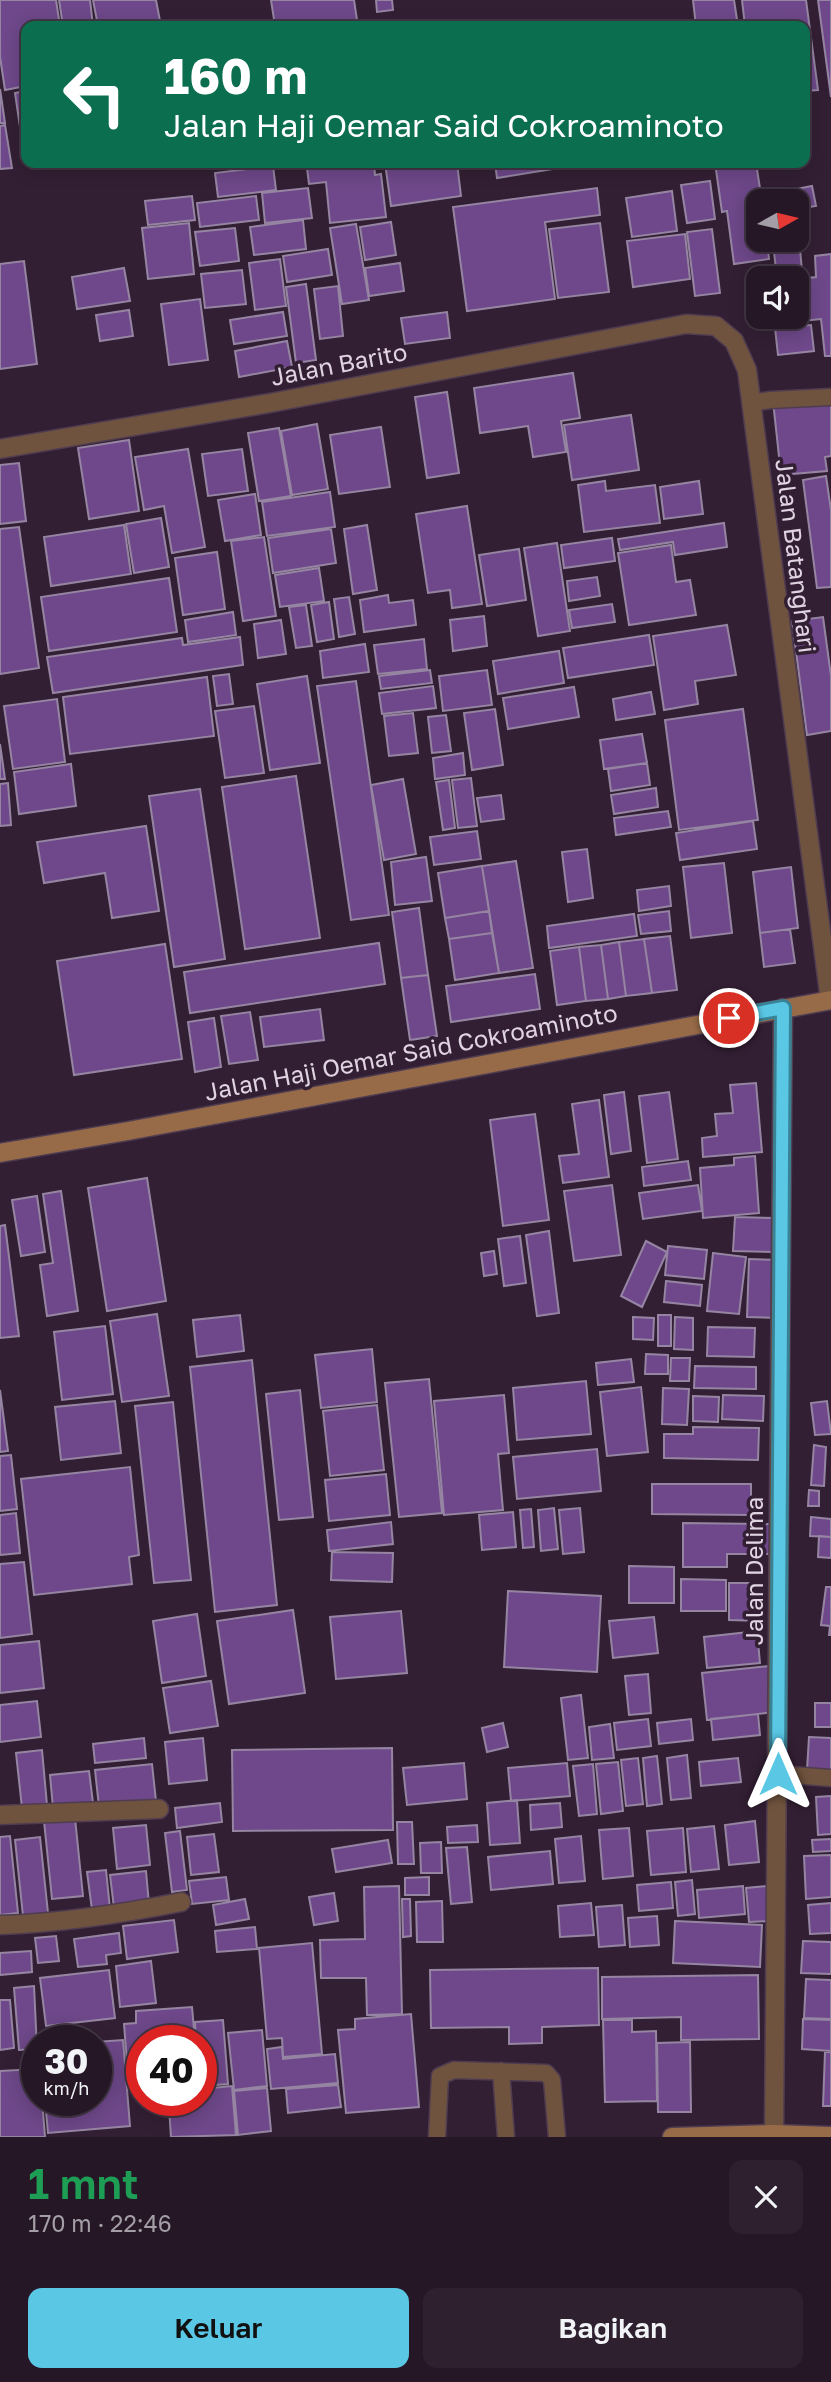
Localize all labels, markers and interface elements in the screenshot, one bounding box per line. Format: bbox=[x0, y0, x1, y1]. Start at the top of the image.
text: 160 m bbox=[164, 46, 307, 105]
icon: left bbox=[49, 49, 140, 140]
text: Jalan Haji Oemar Said Cokroaminoto bbox=[164, 106, 724, 144]
north arrow bbox=[746, 189, 808, 252]
map controls bbox=[746, 189, 809, 329]
button: sound bbox=[746, 266, 809, 329]
street label: Jalan Barito bbox=[268, 336, 409, 391]
street label: Jalan Batanghari bbox=[770, 457, 823, 654]
pin bbox=[699, 988, 759, 1048]
street label: Jalan Haji Oemar Said Cokroaminoto bbox=[202, 997, 619, 1106]
icon: arrive bbox=[710, 999, 748, 1037]
street label: Jalan Delima bbox=[739, 1497, 768, 1645]
position arrow bbox=[741, 1737, 815, 1811]
speed limit sign: 40 bbox=[126, 2025, 217, 2116]
text: 30 bbox=[44, 2040, 89, 2082]
text: km/h bbox=[44, 2077, 89, 2099]
text: 1 mnt bbox=[28, 2158, 139, 2208]
button: close bbox=[729, 2160, 803, 2234]
text: 170 m · 22:46 bbox=[28, 2209, 172, 2237]
button: Keluar bbox=[28, 2288, 409, 2368]
button: Bagikan bbox=[423, 2288, 803, 2368]

